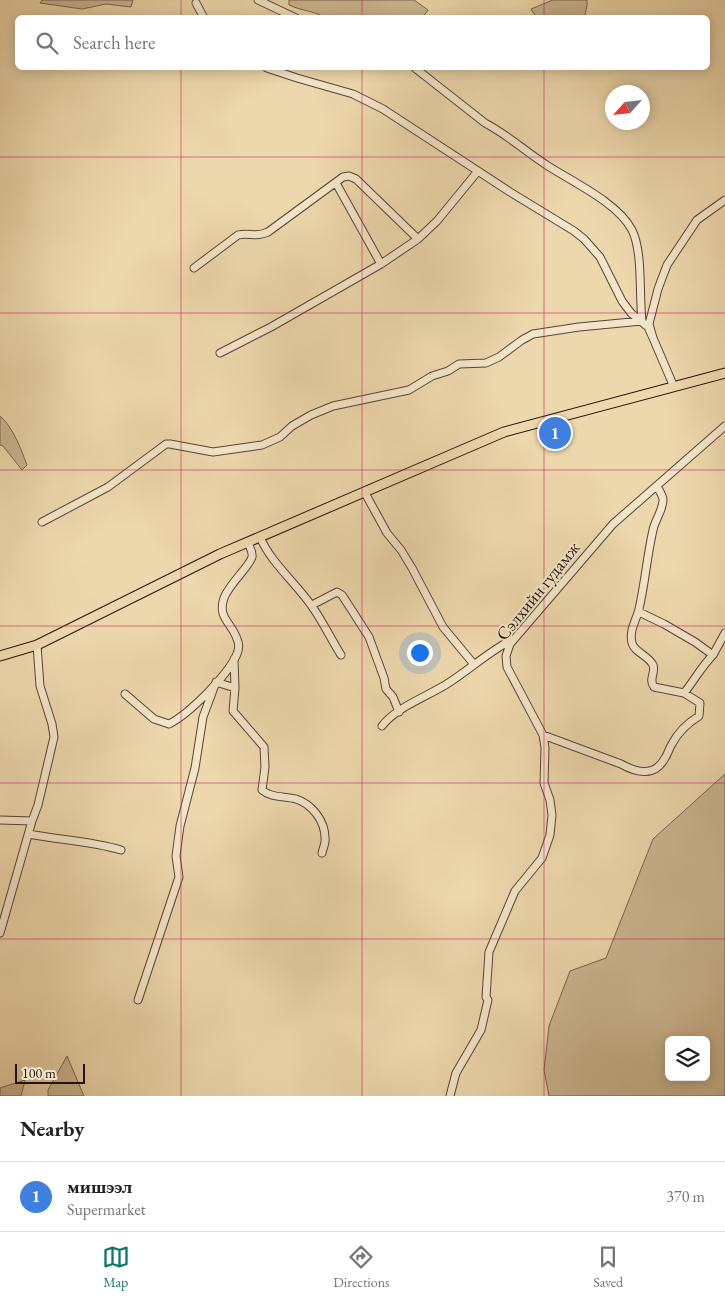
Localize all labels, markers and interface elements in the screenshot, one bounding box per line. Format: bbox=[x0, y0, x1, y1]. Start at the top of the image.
search box bbox=[15, 15, 710, 70]
icon: search bbox=[33, 29, 61, 57]
text: Search here bbox=[73, 30, 155, 55]
north arrow bbox=[605, 85, 650, 130]
pin: 1 bbox=[539, 414, 571, 452]
street label: Сэлхийн гудамж bbox=[491, 536, 585, 645]
your location bbox=[407, 640, 433, 666]
map controls bbox=[665, 1036, 710, 1081]
button: layers bbox=[665, 1036, 710, 1081]
scale bar bbox=[15, 1061, 85, 1084]
text: 100 m bbox=[22, 1064, 56, 1082]
text: Nearby bbox=[20, 1115, 84, 1142]
text: мишээл bbox=[67, 1174, 132, 1199]
text: 1 bbox=[32, 1186, 40, 1207]
text: 370 m bbox=[666, 1186, 705, 1207]
text: Supermarket bbox=[67, 1199, 146, 1220]
tab: Map bbox=[102, 1243, 130, 1291]
tab: Directions bbox=[333, 1243, 390, 1291]
tab: Saved bbox=[593, 1243, 623, 1291]

